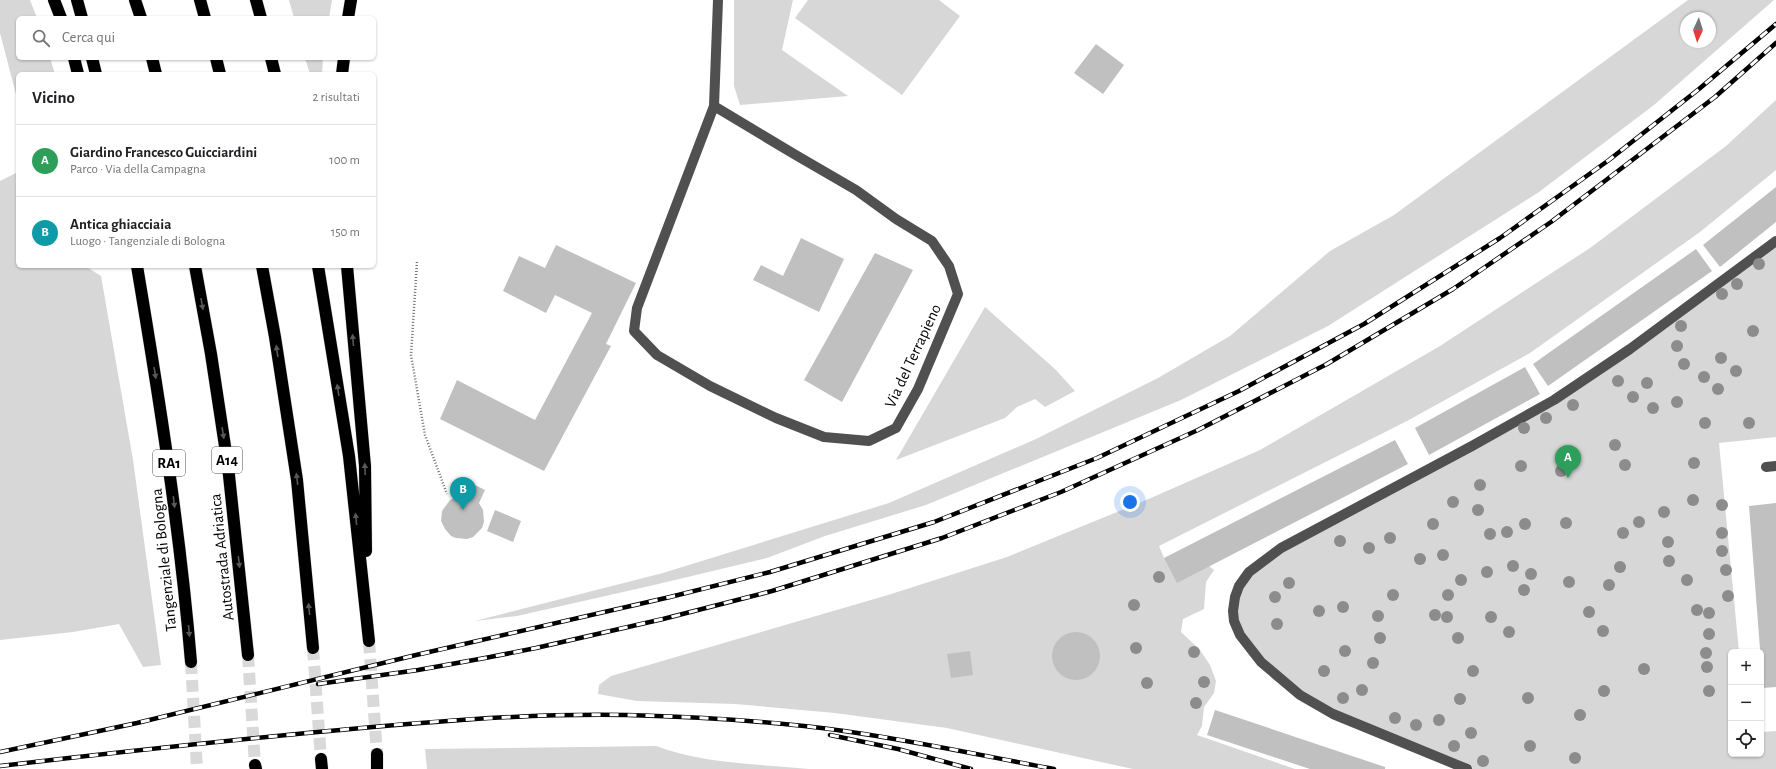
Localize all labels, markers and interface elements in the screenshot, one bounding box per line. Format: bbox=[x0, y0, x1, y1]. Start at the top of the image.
north arrow bbox=[1680, 12, 1716, 48]
search box bbox=[16, 16, 376, 60]
icon: search bbox=[30, 27, 52, 49]
text: Cerca qui bbox=[62, 30, 115, 45]
text: Vicino bbox=[32, 89, 75, 106]
text: 2 risultati bbox=[312, 91, 360, 104]
text: Giardino Francesco Guicciardini bbox=[70, 145, 257, 160]
text: A bbox=[41, 154, 49, 167]
text: 100 m bbox=[329, 154, 360, 167]
text: Parco · Via della Campagna bbox=[70, 163, 206, 176]
text: Antica ghiacciaia bbox=[70, 217, 171, 232]
text: B bbox=[41, 226, 49, 239]
text: 150 m bbox=[331, 226, 360, 239]
text: Luogo · Tangenziale di Bologna bbox=[70, 235, 225, 248]
one-way arrow bbox=[199, 298, 205, 310]
street label: Via del Terrapieno bbox=[882, 302, 944, 410]
one-way arrow bbox=[350, 334, 357, 346]
one-way arrow bbox=[274, 345, 280, 357]
one-way arrow bbox=[152, 367, 158, 380]
one-way arrow bbox=[335, 384, 341, 396]
one-way arrow bbox=[220, 427, 226, 439]
pin: A bbox=[1555, 445, 1581, 478]
road number: A14 bbox=[212, 447, 242, 473]
road number: RA1 bbox=[153, 450, 185, 476]
one-way arrow bbox=[362, 462, 368, 475]
one-way arrow bbox=[294, 473, 300, 485]
pin: B bbox=[450, 477, 476, 510]
street label: Tangenziale di Bologna bbox=[149, 488, 179, 632]
your location bbox=[1120, 492, 1140, 512]
street label: Autostrada Adriatica bbox=[207, 493, 237, 621]
one-way arrow bbox=[171, 496, 177, 508]
one-way arrow bbox=[353, 513, 359, 525]
one-way arrow bbox=[236, 556, 243, 568]
one-way arrow bbox=[306, 603, 312, 615]
one-way arrow bbox=[185, 625, 192, 637]
map controls bbox=[1728, 649, 1764, 757]
button: + bbox=[1728, 649, 1764, 685]
button: − bbox=[1728, 685, 1764, 721]
button: locate bbox=[1728, 721, 1764, 757]

